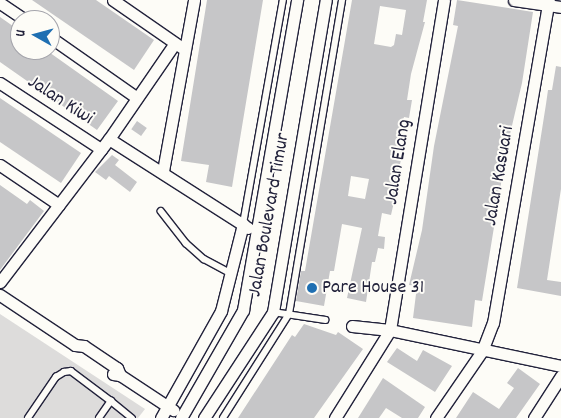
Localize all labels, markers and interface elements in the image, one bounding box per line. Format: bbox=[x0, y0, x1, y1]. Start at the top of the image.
north arrow bbox=[10, 10, 60, 60]
text: U bbox=[11, 29, 31, 38]
street label: Jalan Kiwi bbox=[22, 71, 98, 131]
street label: Jalan Elang bbox=[380, 118, 418, 206]
street label: Jalan Kasuari bbox=[479, 124, 521, 228]
street label: Jalan Boulevard Timur bbox=[244, 131, 296, 299]
place label: Pare House 31 bbox=[322, 276, 424, 300]
marker: Pare House 31 bbox=[306, 282, 318, 294]

